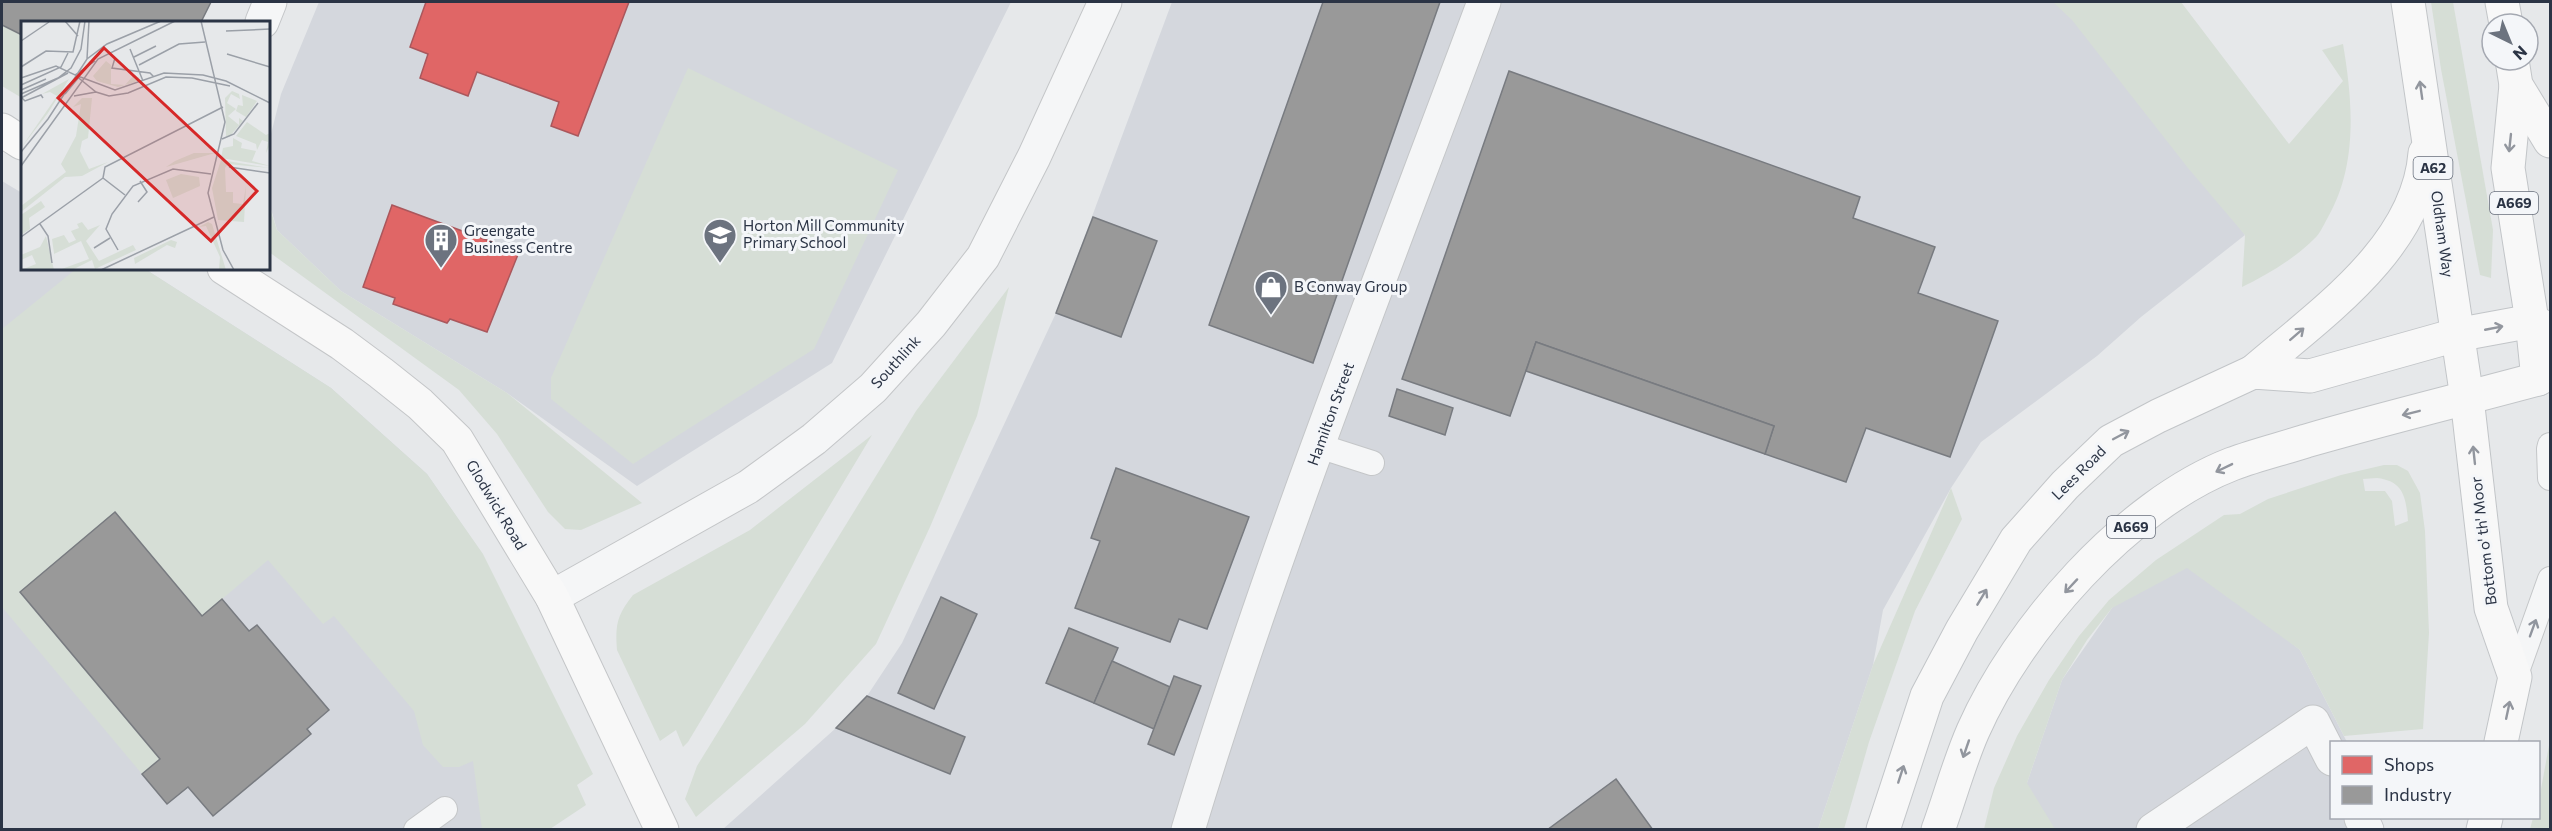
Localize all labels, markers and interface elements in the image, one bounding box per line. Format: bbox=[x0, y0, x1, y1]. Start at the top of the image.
north arrow bbox=[2480, 12, 2540, 72]
inset map bbox=[21, 21, 270, 270]
text: N bbox=[2510, 42, 2531, 64]
one-way arrow bbox=[2415, 81, 2426, 100]
one-way arrow bbox=[2504, 133, 2515, 153]
road number: A62 bbox=[2414, 157, 2452, 179]
street label: Oldham Way bbox=[2428, 189, 2458, 278]
road number: A669 bbox=[2490, 192, 2538, 214]
place label: Horton Mill Community Primary School bbox=[743, 216, 905, 251]
school or university icon: Horton Mill Community Primary School bbox=[702, 217, 738, 264]
place label: Greengate Business Centre bbox=[464, 221, 572, 256]
building icon: Greengate Business Centre bbox=[423, 222, 459, 269]
shop icon: B Conway Group bbox=[1253, 269, 1289, 316]
place label: B Conway Group bbox=[1294, 277, 1407, 295]
one-way arrow bbox=[2484, 322, 2503, 333]
one-way arrow bbox=[2289, 327, 2304, 341]
street label: Southlink bbox=[867, 331, 924, 392]
street label: Hamilton Street bbox=[1303, 359, 1357, 468]
one-way arrow bbox=[2402, 408, 2421, 419]
one-way arrow bbox=[2112, 429, 2129, 441]
street label: Lees Road bbox=[2047, 441, 2109, 503]
one-way arrow bbox=[2468, 446, 2479, 466]
street label: Glodwick Road bbox=[463, 456, 531, 553]
one-way arrow bbox=[2215, 463, 2233, 475]
street label: Bottom o' th' Moor bbox=[2466, 476, 2500, 606]
road number: A669 bbox=[2107, 516, 2155, 538]
one-way arrow bbox=[2064, 579, 2078, 594]
one-way arrow bbox=[1976, 589, 1988, 606]
one-way arrow bbox=[2528, 619, 2539, 638]
one-way arrow bbox=[2503, 701, 2515, 720]
one-way arrow bbox=[1960, 739, 1971, 758]
legend bbox=[2330, 741, 2540, 819]
text: Shops bbox=[2384, 753, 2434, 775]
one-way arrow bbox=[1896, 765, 1907, 784]
text: Industry bbox=[2384, 783, 2452, 805]

